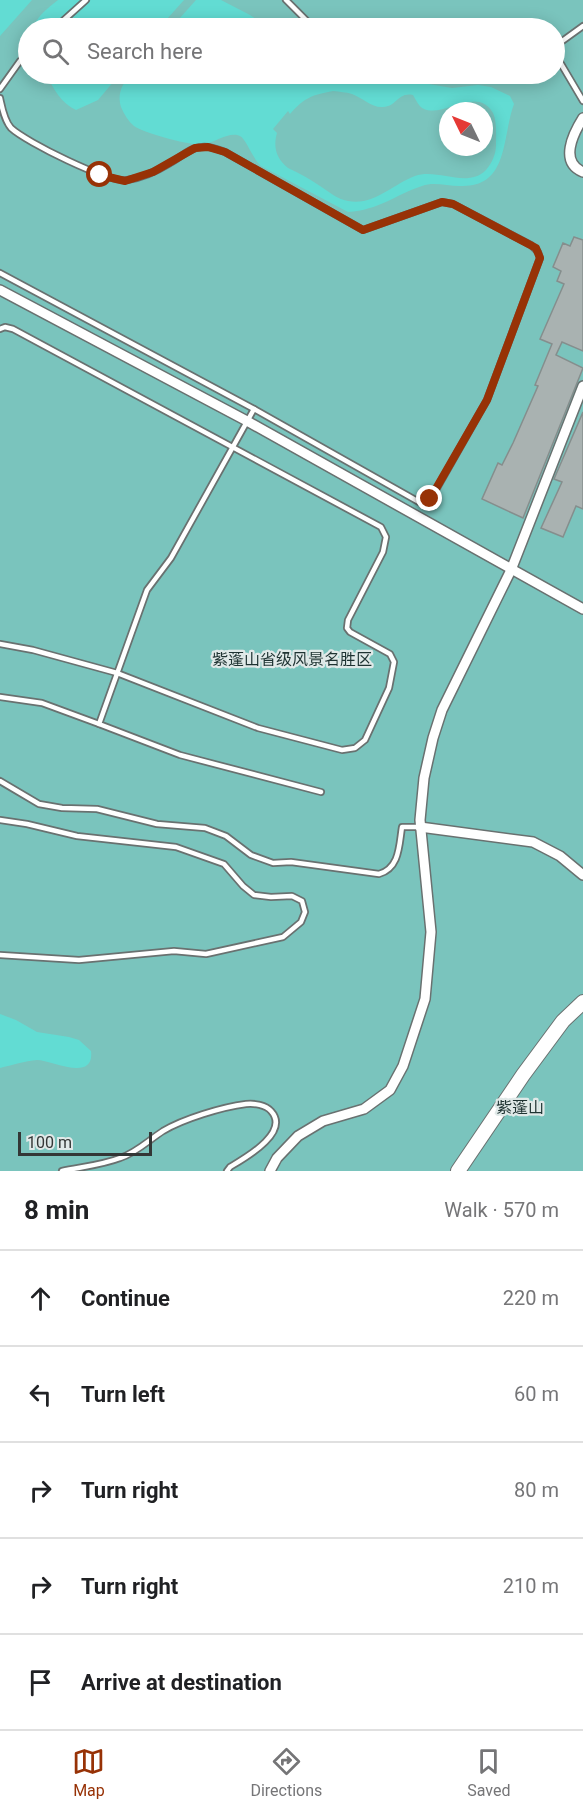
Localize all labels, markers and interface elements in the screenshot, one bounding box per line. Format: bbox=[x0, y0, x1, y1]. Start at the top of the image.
search box bbox=[18, 18, 565, 84]
icon: search bbox=[39, 35, 72, 68]
text: Search here bbox=[87, 39, 203, 64]
north arrow bbox=[439, 102, 493, 156]
route start bbox=[86, 161, 112, 187]
route end bbox=[416, 485, 442, 511]
park label: 紫蓬山省级风景名胜区 bbox=[212, 650, 372, 669]
park label: 紫蓬山 bbox=[496, 1098, 544, 1117]
scale bar bbox=[18, 1129, 152, 1156]
text: 100 m bbox=[27, 1133, 72, 1152]
text: 8 min bbox=[24, 1195, 89, 1225]
text: Walk · 570 m bbox=[444, 1198, 559, 1222]
icon: ahead bbox=[24, 1282, 57, 1315]
text: Continue bbox=[81, 1286, 170, 1311]
text: 220 m bbox=[503, 1286, 559, 1310]
icon: left bbox=[24, 1378, 57, 1411]
text: Turn left bbox=[81, 1382, 165, 1407]
text: 60 m bbox=[514, 1382, 559, 1406]
icon: right bbox=[24, 1474, 57, 1507]
text: Turn right bbox=[81, 1478, 178, 1503]
text: 80 m bbox=[514, 1478, 559, 1502]
icon: right bbox=[24, 1570, 57, 1603]
text: Turn right bbox=[81, 1574, 178, 1599]
text: 210 m bbox=[503, 1574, 559, 1598]
icon: arrive bbox=[24, 1666, 57, 1699]
text: Arrive at destination bbox=[81, 1670, 282, 1695]
tab: Map bbox=[72, 1745, 105, 1800]
tab: Directions bbox=[250, 1745, 322, 1800]
tab: Saved bbox=[467, 1745, 511, 1800]

